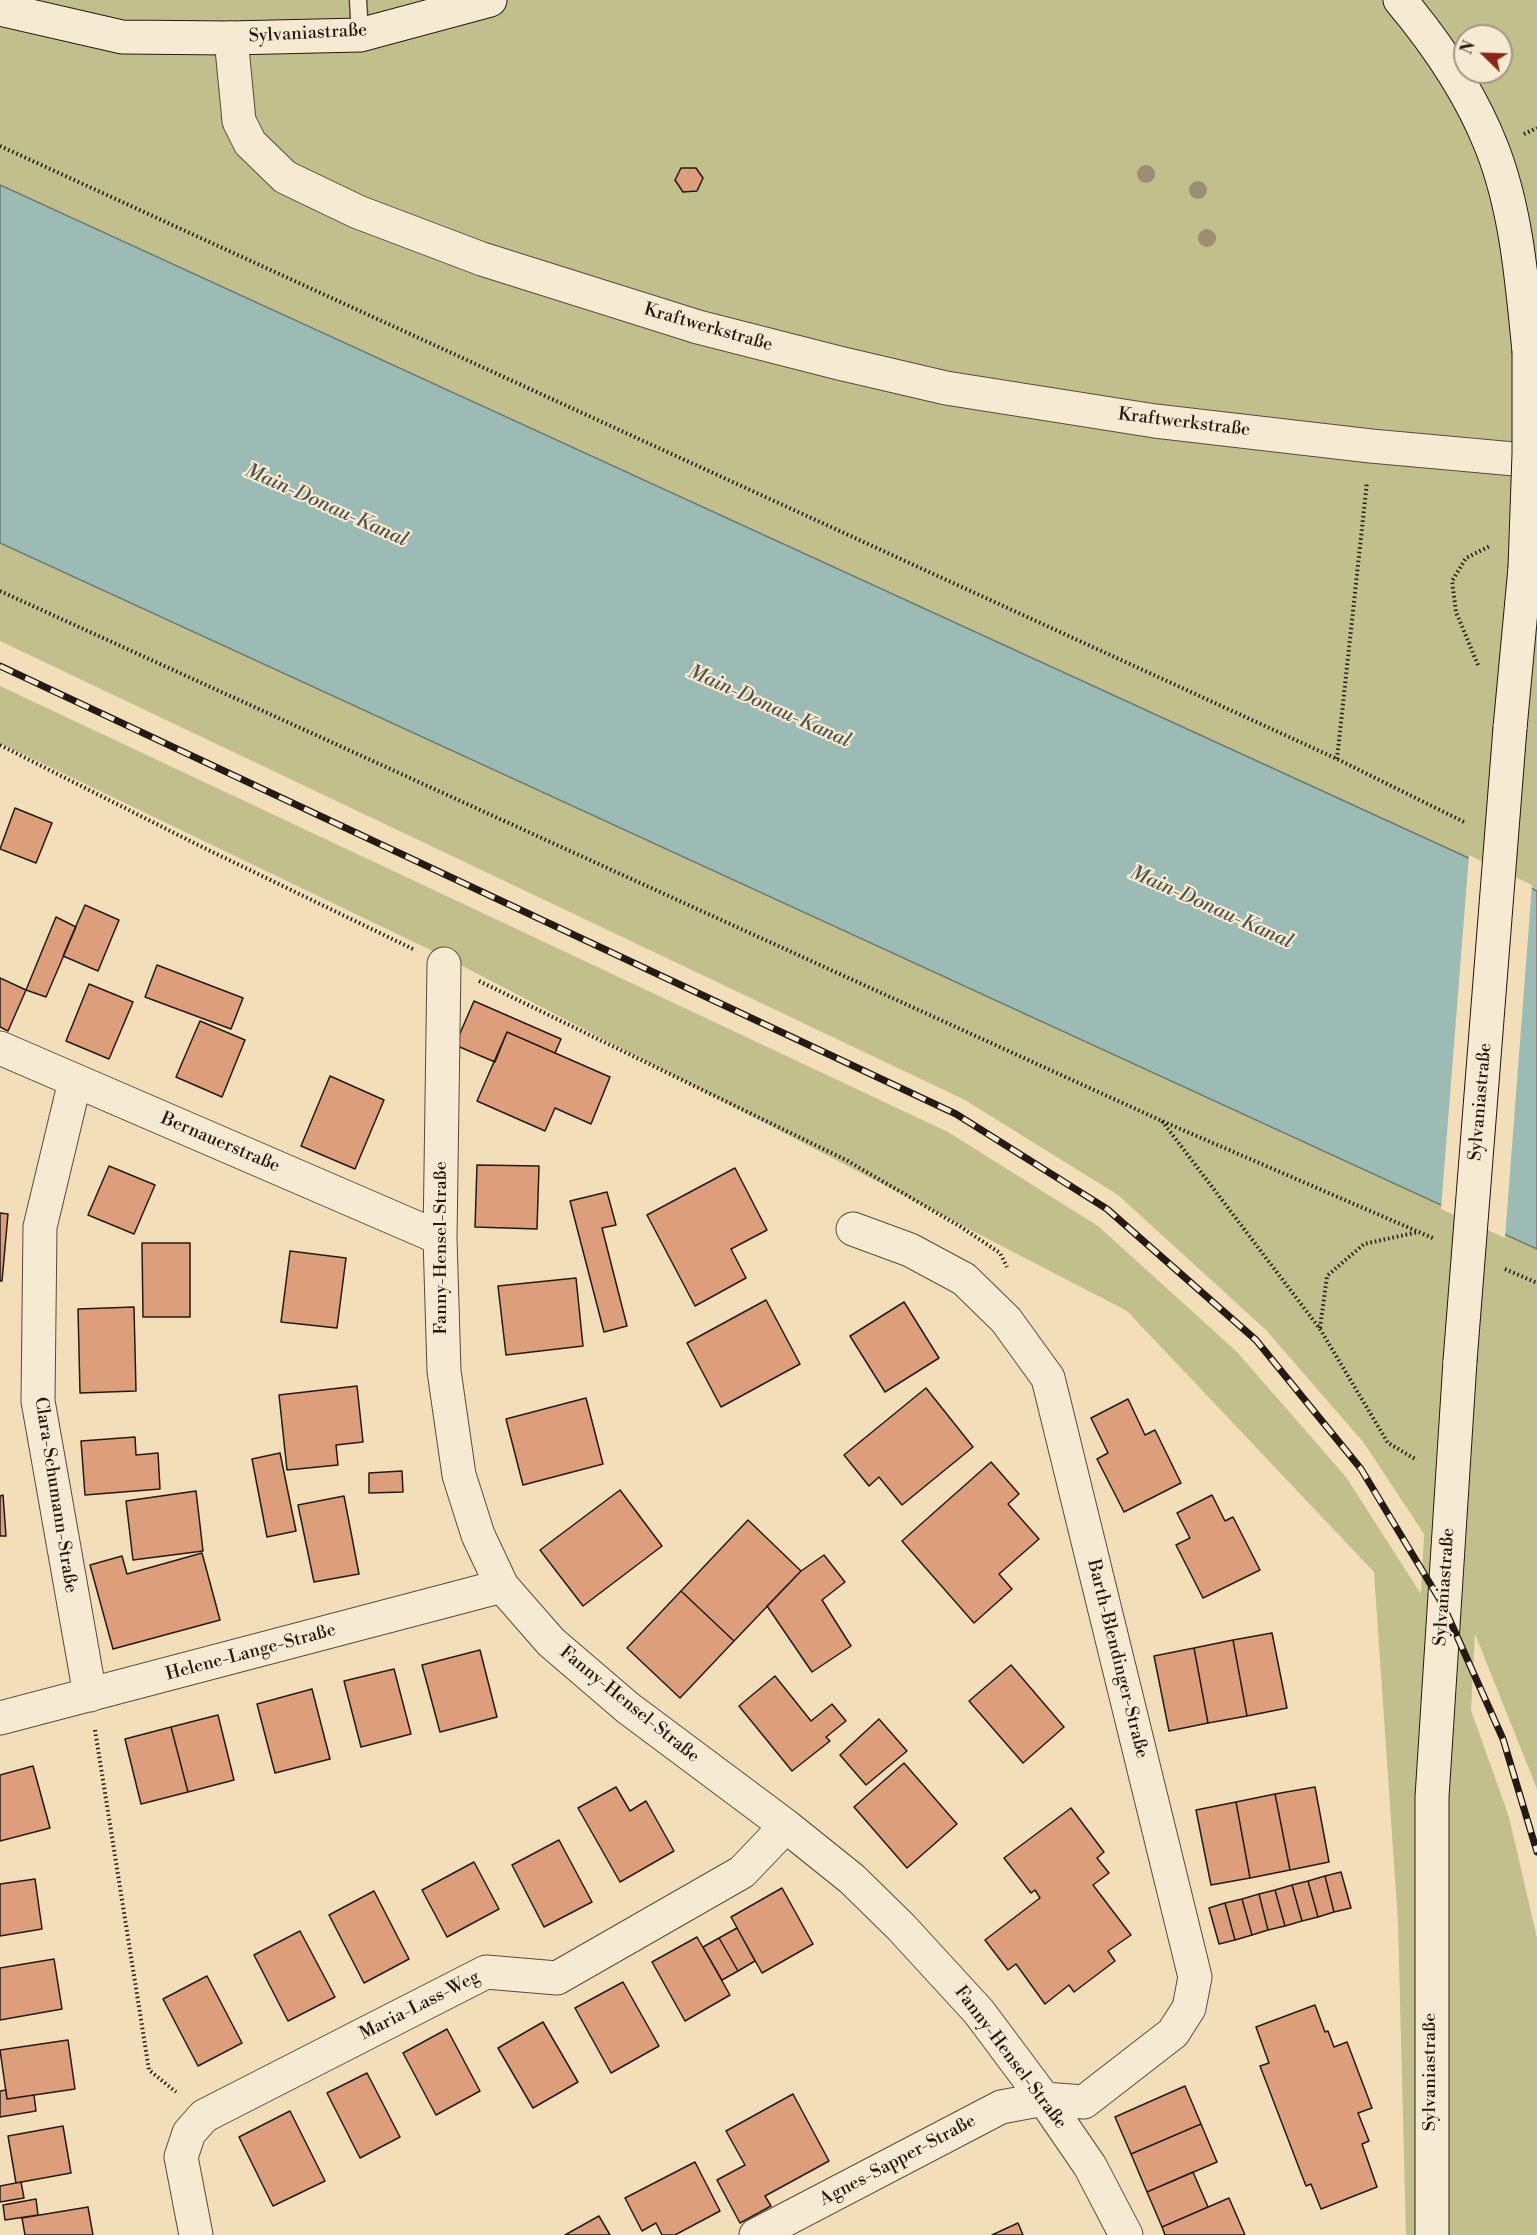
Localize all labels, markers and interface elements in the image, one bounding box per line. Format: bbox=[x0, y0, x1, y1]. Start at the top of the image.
street label: Sylvaniastraße bbox=[248, 20, 368, 48]
north arrow bbox=[1453, 24, 1513, 84]
text: N bbox=[1457, 38, 1480, 57]
street label: Kraftwerkstraße bbox=[641, 299, 775, 357]
street label: Kraftwerkstraße bbox=[1117, 404, 1251, 442]
water label: Main-Donau-Kanal bbox=[241, 459, 411, 553]
water label: Main-Donau-Kanal bbox=[684, 660, 854, 754]
water label: Main-Donau-Kanal bbox=[1126, 861, 1296, 955]
street label: Sylvaniastraße bbox=[1465, 1042, 1497, 1162]
street label: Bernauerstraße bbox=[157, 1108, 283, 1178]
street label: Fanny-Hensel-Straße bbox=[431, 1161, 453, 1335]
street label: Clara-Schumann-Straße bbox=[29, 1396, 81, 1594]
street label: Sylvaniastraße bbox=[1430, 1527, 1460, 1647]
street label: Barth-Blendinger-Straße bbox=[1082, 1557, 1152, 1761]
street label: Helene-Lange-Straße bbox=[164, 1620, 338, 1686]
street label: Fanny-Hensel-Straße bbox=[555, 1642, 703, 1768]
street label: Maria-Lass-Weg bbox=[356, 1966, 484, 2046]
street label: Fanny-Hensel-Straße bbox=[949, 1982, 1071, 2134]
street label: Sylvaniastraße bbox=[1420, 2013, 1442, 2131]
street label: Agnes-Sapper-Straße bbox=[816, 2111, 980, 2211]

